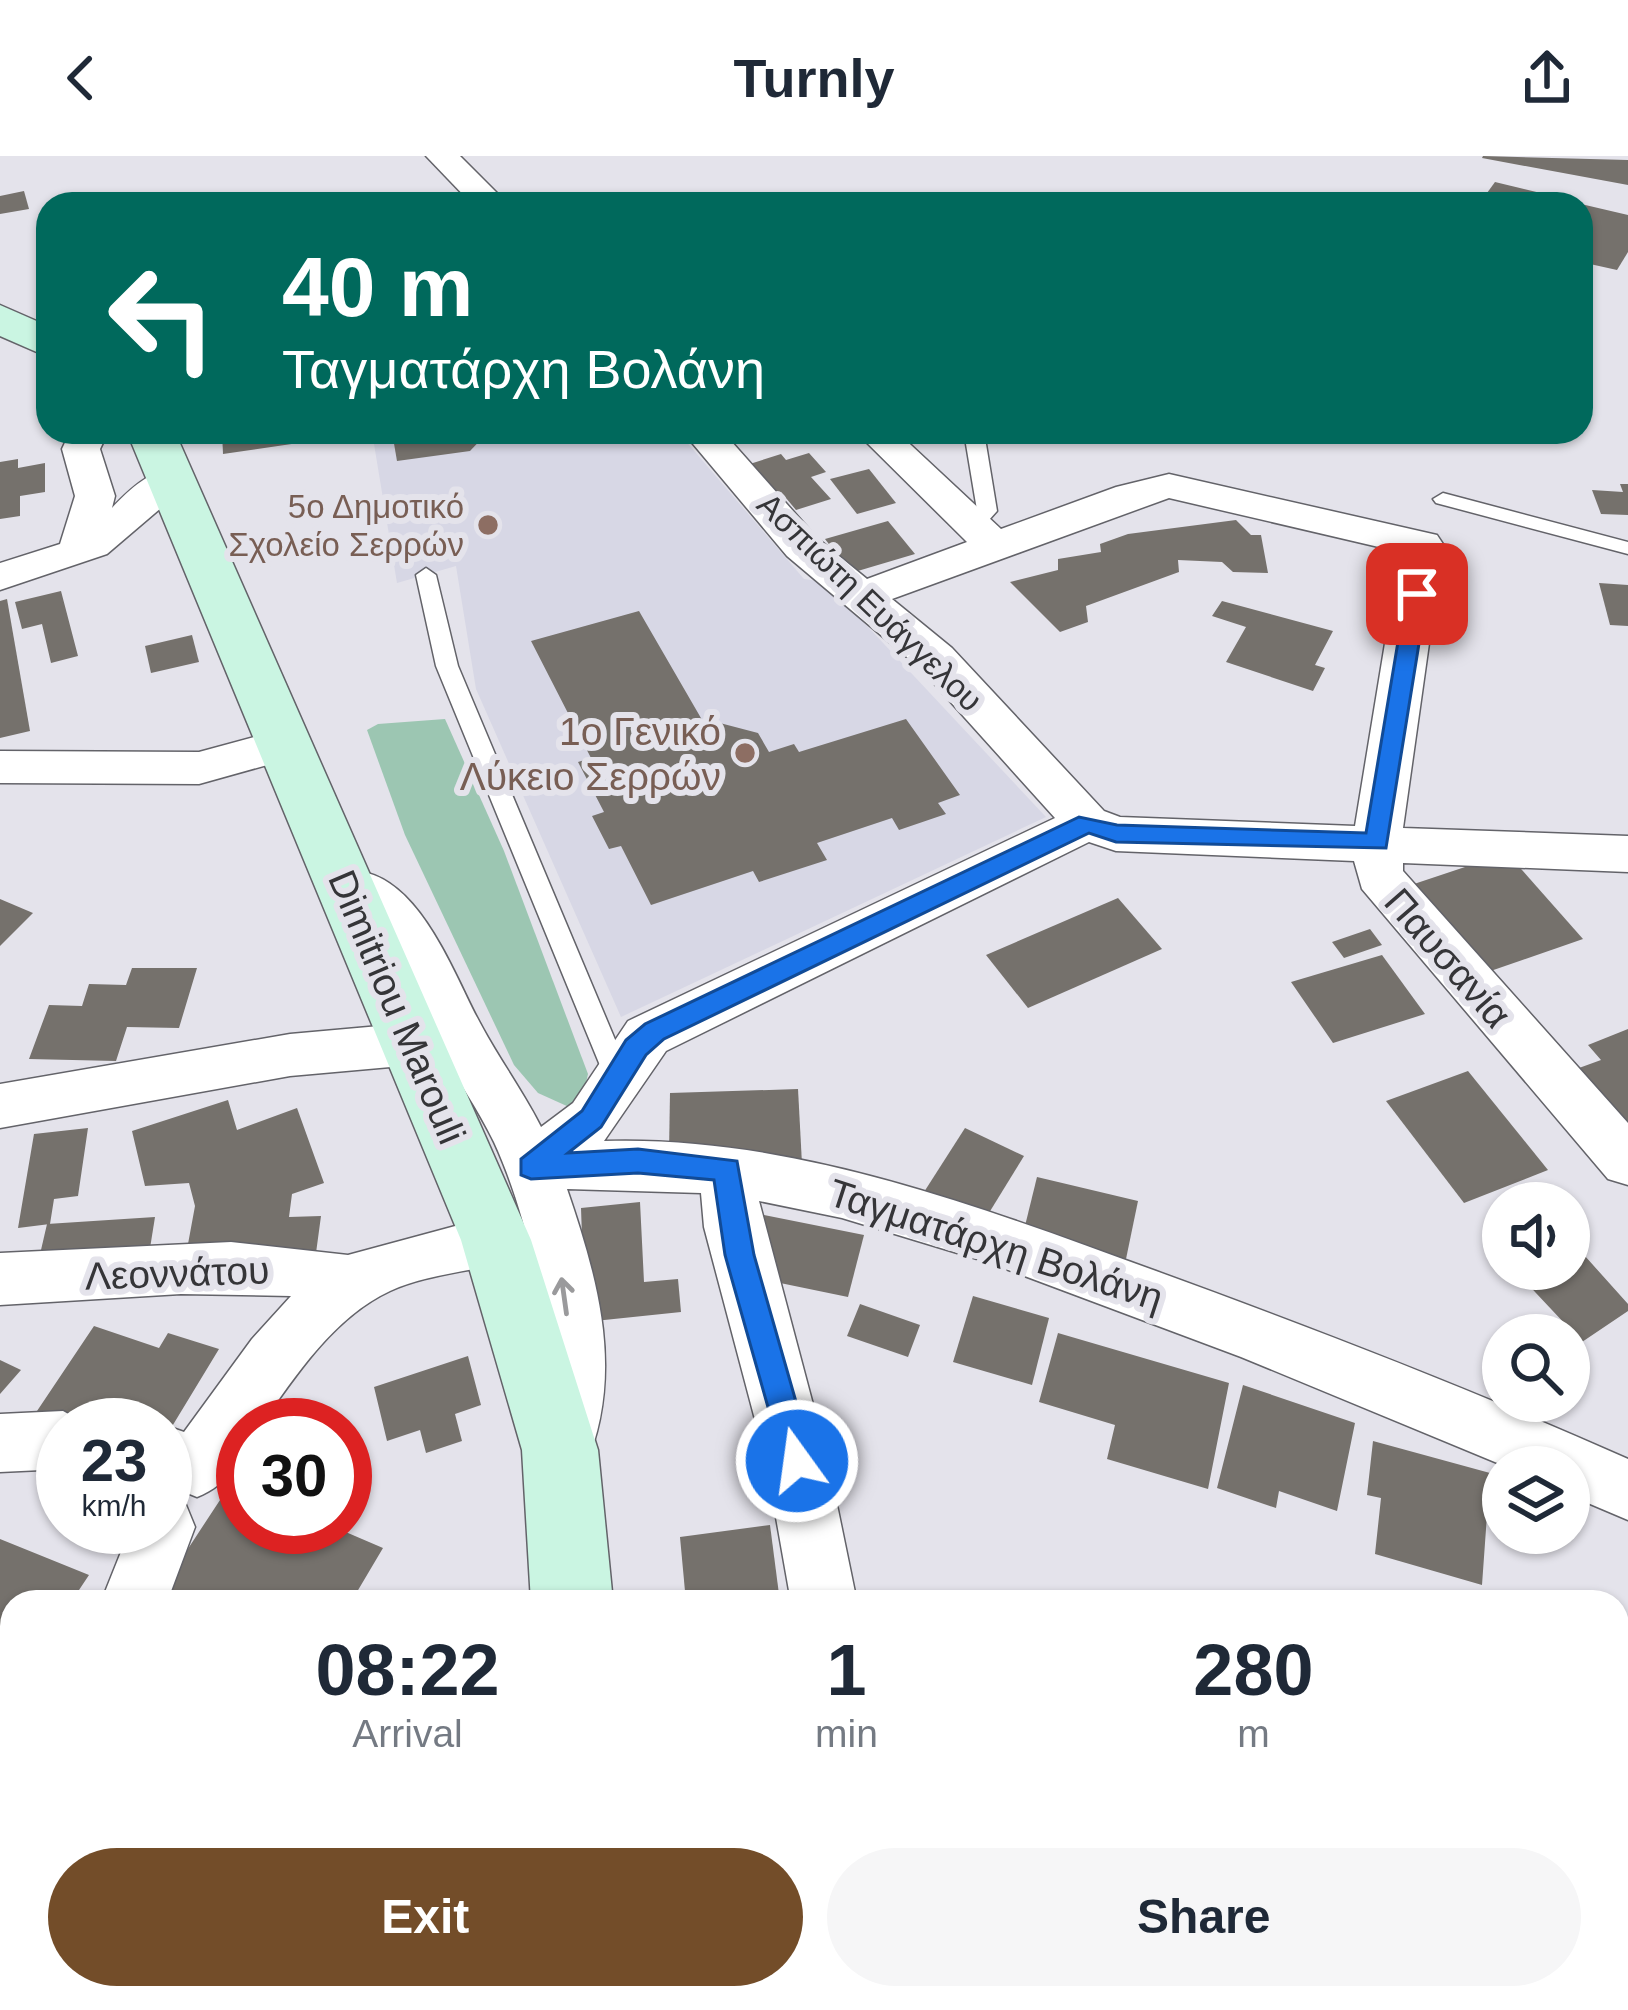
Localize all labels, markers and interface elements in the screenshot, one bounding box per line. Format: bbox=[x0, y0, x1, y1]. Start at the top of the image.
icon: back bbox=[48, 45, 114, 111]
icon: share bbox=[1514, 45, 1580, 111]
text: Turnly bbox=[734, 48, 895, 108]
icon: left bbox=[84, 240, 240, 396]
text: 40 m bbox=[282, 240, 473, 334]
text: Ταγματάρχη Βολάνη bbox=[282, 339, 765, 399]
street label: Ασπιώτη Ευάγγελου bbox=[750, 485, 990, 719]
place label: 5ο Δημοτικό Σχολείο Σερρών bbox=[228, 488, 464, 563]
marker: 5ο Δημοτικό Σχολείο Σερρών bbox=[475, 512, 501, 538]
pin bbox=[1366, 543, 1468, 645]
icon: arrive bbox=[1384, 561, 1450, 627]
place label: 1ο Γενικό Λύκειο Σερρών bbox=[460, 710, 721, 798]
marker: 1ο Γενικό Λύκειο Σερρών bbox=[732, 740, 758, 766]
street label: Dimitriou Marouli bbox=[320, 864, 474, 1150]
street label: Παυσανία bbox=[1376, 880, 1520, 1036]
street label: Ταγματάρχη Βολάνη bbox=[823, 1171, 1169, 1319]
map controls bbox=[1482, 1182, 1590, 1554]
button: sound bbox=[1482, 1182, 1590, 1290]
street label: Λεοννάτου bbox=[84, 1248, 270, 1298]
one-way arrow bbox=[552, 1277, 575, 1316]
button: search bbox=[1482, 1314, 1590, 1422]
speed limit sign: 30 bbox=[216, 1398, 372, 1554]
position arrow bbox=[734, 1398, 860, 1524]
text: 23 bbox=[81, 1427, 147, 1494]
button: layers bbox=[1482, 1446, 1590, 1554]
text: km/h bbox=[81, 1489, 147, 1522]
text: 08:22 bbox=[315, 1630, 500, 1710]
text: 1 bbox=[826, 1630, 867, 1710]
text: 280 bbox=[1193, 1630, 1314, 1710]
text: Arrival bbox=[352, 1712, 463, 1755]
text: min bbox=[815, 1712, 878, 1755]
text: m bbox=[1237, 1712, 1270, 1755]
button: Exit bbox=[48, 1848, 803, 1986]
button: Share bbox=[827, 1848, 1581, 1986]

